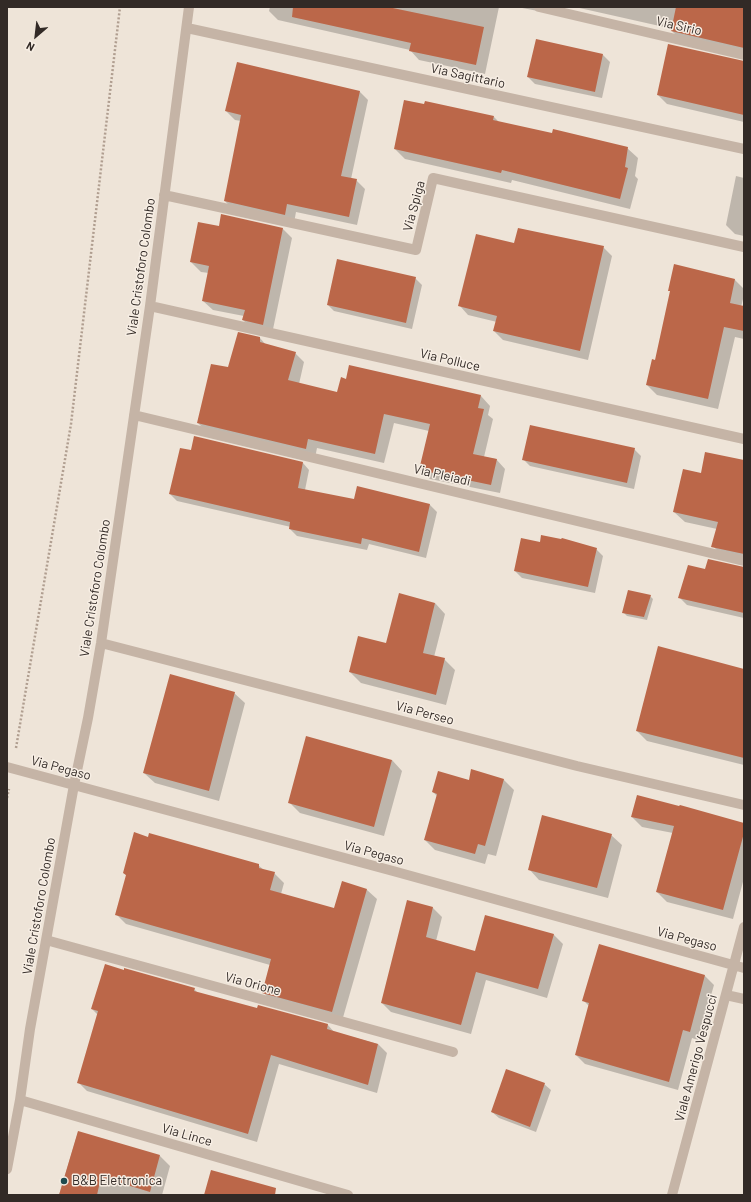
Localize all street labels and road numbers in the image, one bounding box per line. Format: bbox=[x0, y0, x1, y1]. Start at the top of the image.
street label: Via Sirio bbox=[655, 13, 703, 39]
street label: Via Sagittario bbox=[429, 60, 507, 92]
street label: Via Spiga bbox=[400, 179, 428, 233]
street label: Viale Cristoforo Colombo bbox=[124, 197, 158, 337]
street label: Via Polluce bbox=[418, 345, 482, 375]
street label: Via Pleiadi bbox=[412, 461, 472, 489]
street label: Viale Cristoforo Colombo bbox=[76, 518, 114, 658]
street label: Via Perseo bbox=[394, 698, 456, 728]
street label: Via Pegaso bbox=[29, 753, 93, 783]
street label: Viale Cristoforo Colombo bbox=[19, 836, 59, 976]
street label: Via Pegaso bbox=[342, 838, 406, 868]
street label: Via Pegaso bbox=[655, 924, 719, 954]
street label: Via Orione bbox=[223, 969, 283, 999]
street label: Viale Amerigo Vespucci bbox=[671, 993, 721, 1123]
street label: Via Lince bbox=[160, 1120, 214, 1150]

